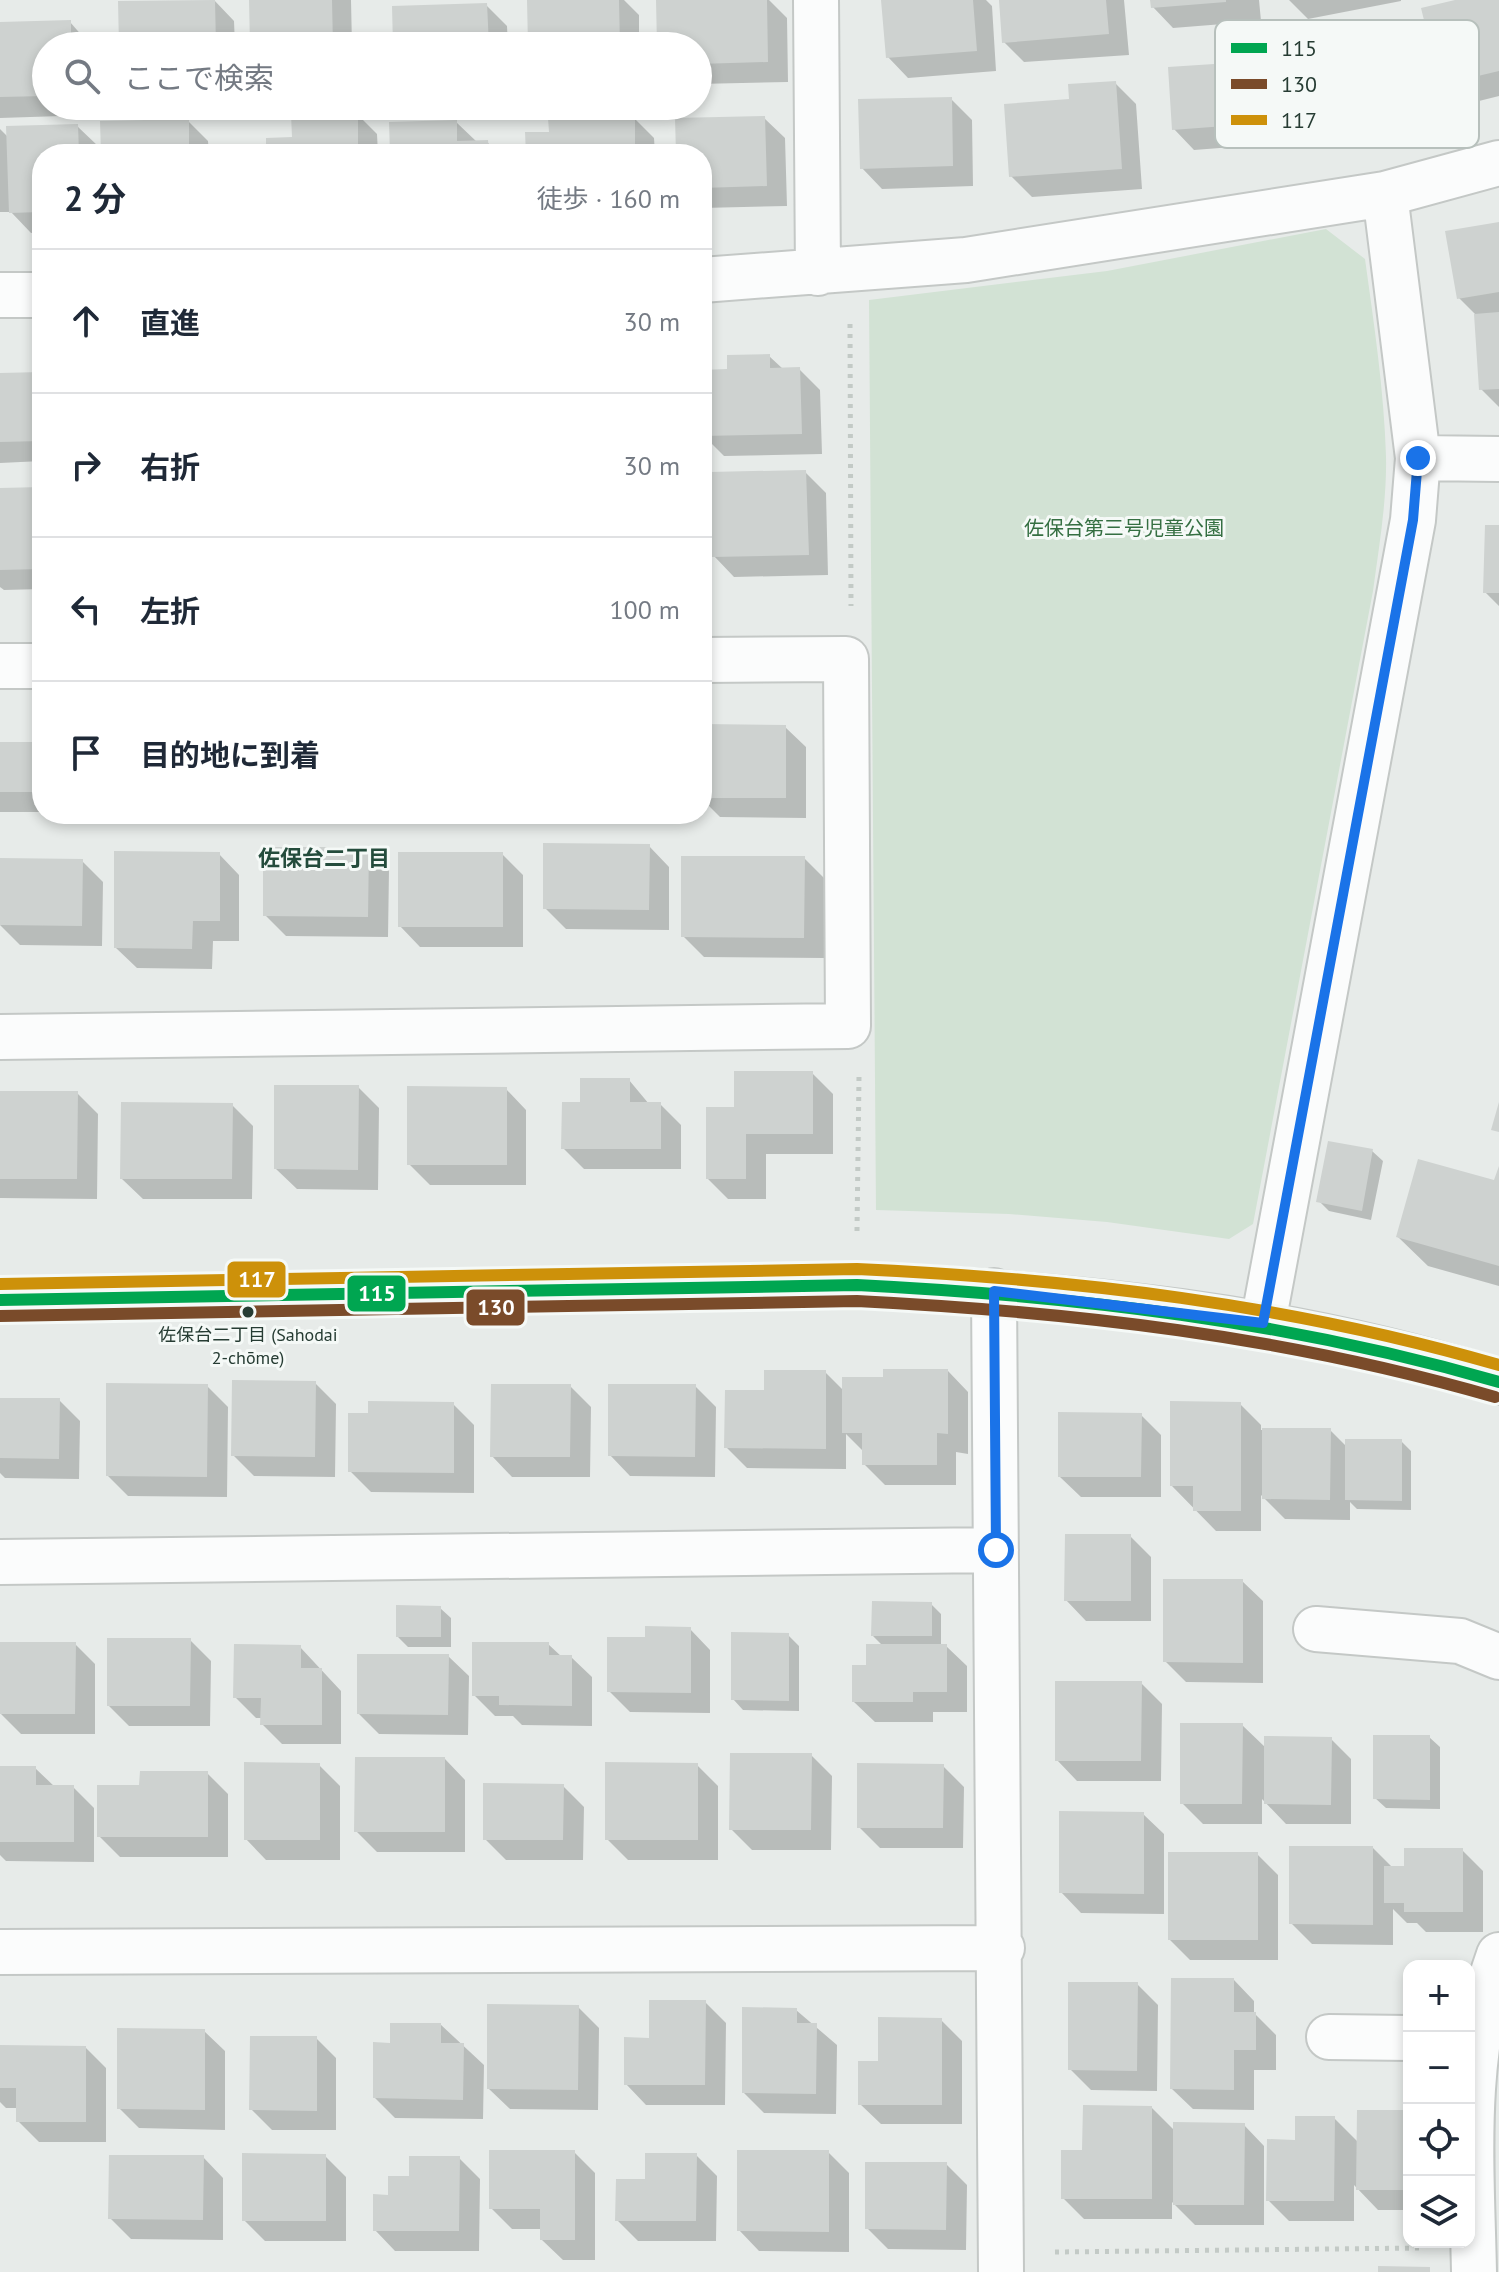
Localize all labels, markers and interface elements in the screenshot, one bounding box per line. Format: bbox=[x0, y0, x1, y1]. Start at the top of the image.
legend bbox=[1215, 20, 1479, 148]
search box bbox=[32, 32, 712, 120]
text: 115 bbox=[1281, 34, 1317, 62]
icon: search bbox=[60, 54, 104, 98]
text: ここで検索 bbox=[124, 58, 274, 97]
text: 130 bbox=[1281, 70, 1317, 98]
text: 117 bbox=[1281, 106, 1317, 134]
text: 2 分 bbox=[64, 176, 126, 220]
text: 徒歩 · 160 m bbox=[537, 182, 680, 215]
icon: ahead bbox=[64, 299, 108, 343]
text: 直進 bbox=[140, 303, 200, 342]
text: 30 m bbox=[624, 305, 680, 338]
route end bbox=[1400, 440, 1436, 476]
icon: right bbox=[64, 443, 108, 487]
text: 右折 bbox=[140, 447, 200, 486]
text: 30 m bbox=[624, 449, 680, 482]
park label: 佐保台第三号児童公園 bbox=[1024, 515, 1224, 541]
icon: left bbox=[64, 587, 108, 631]
text: 左折 bbox=[140, 591, 200, 630]
text: 100 m bbox=[609, 593, 680, 626]
icon: arrive bbox=[64, 731, 108, 775]
text: 目的地に到着 bbox=[140, 735, 320, 774]
district label: 佐保台二丁目 bbox=[258, 844, 390, 872]
line badge: 117 bbox=[226, 1260, 287, 1299]
text: 117 bbox=[238, 1265, 276, 1293]
line badge: 115 bbox=[346, 1274, 407, 1313]
text: 115 bbox=[358, 1279, 396, 1307]
line badge: 130 bbox=[465, 1288, 526, 1327]
text: 130 bbox=[477, 1293, 515, 1321]
marker: 佐保台二丁目 (Sahodai 2-chōme) bbox=[240, 1304, 256, 1320]
place label: 佐保台二丁目 (Sahodai 2-chōme) bbox=[158, 1323, 338, 1369]
route start bbox=[978, 1532, 1014, 1568]
map controls bbox=[1403, 1960, 1475, 2248]
button: + bbox=[1403, 1960, 1475, 2032]
button: − bbox=[1403, 2032, 1475, 2104]
button: locate bbox=[1403, 2104, 1475, 2176]
button: layers bbox=[1403, 2176, 1475, 2248]

